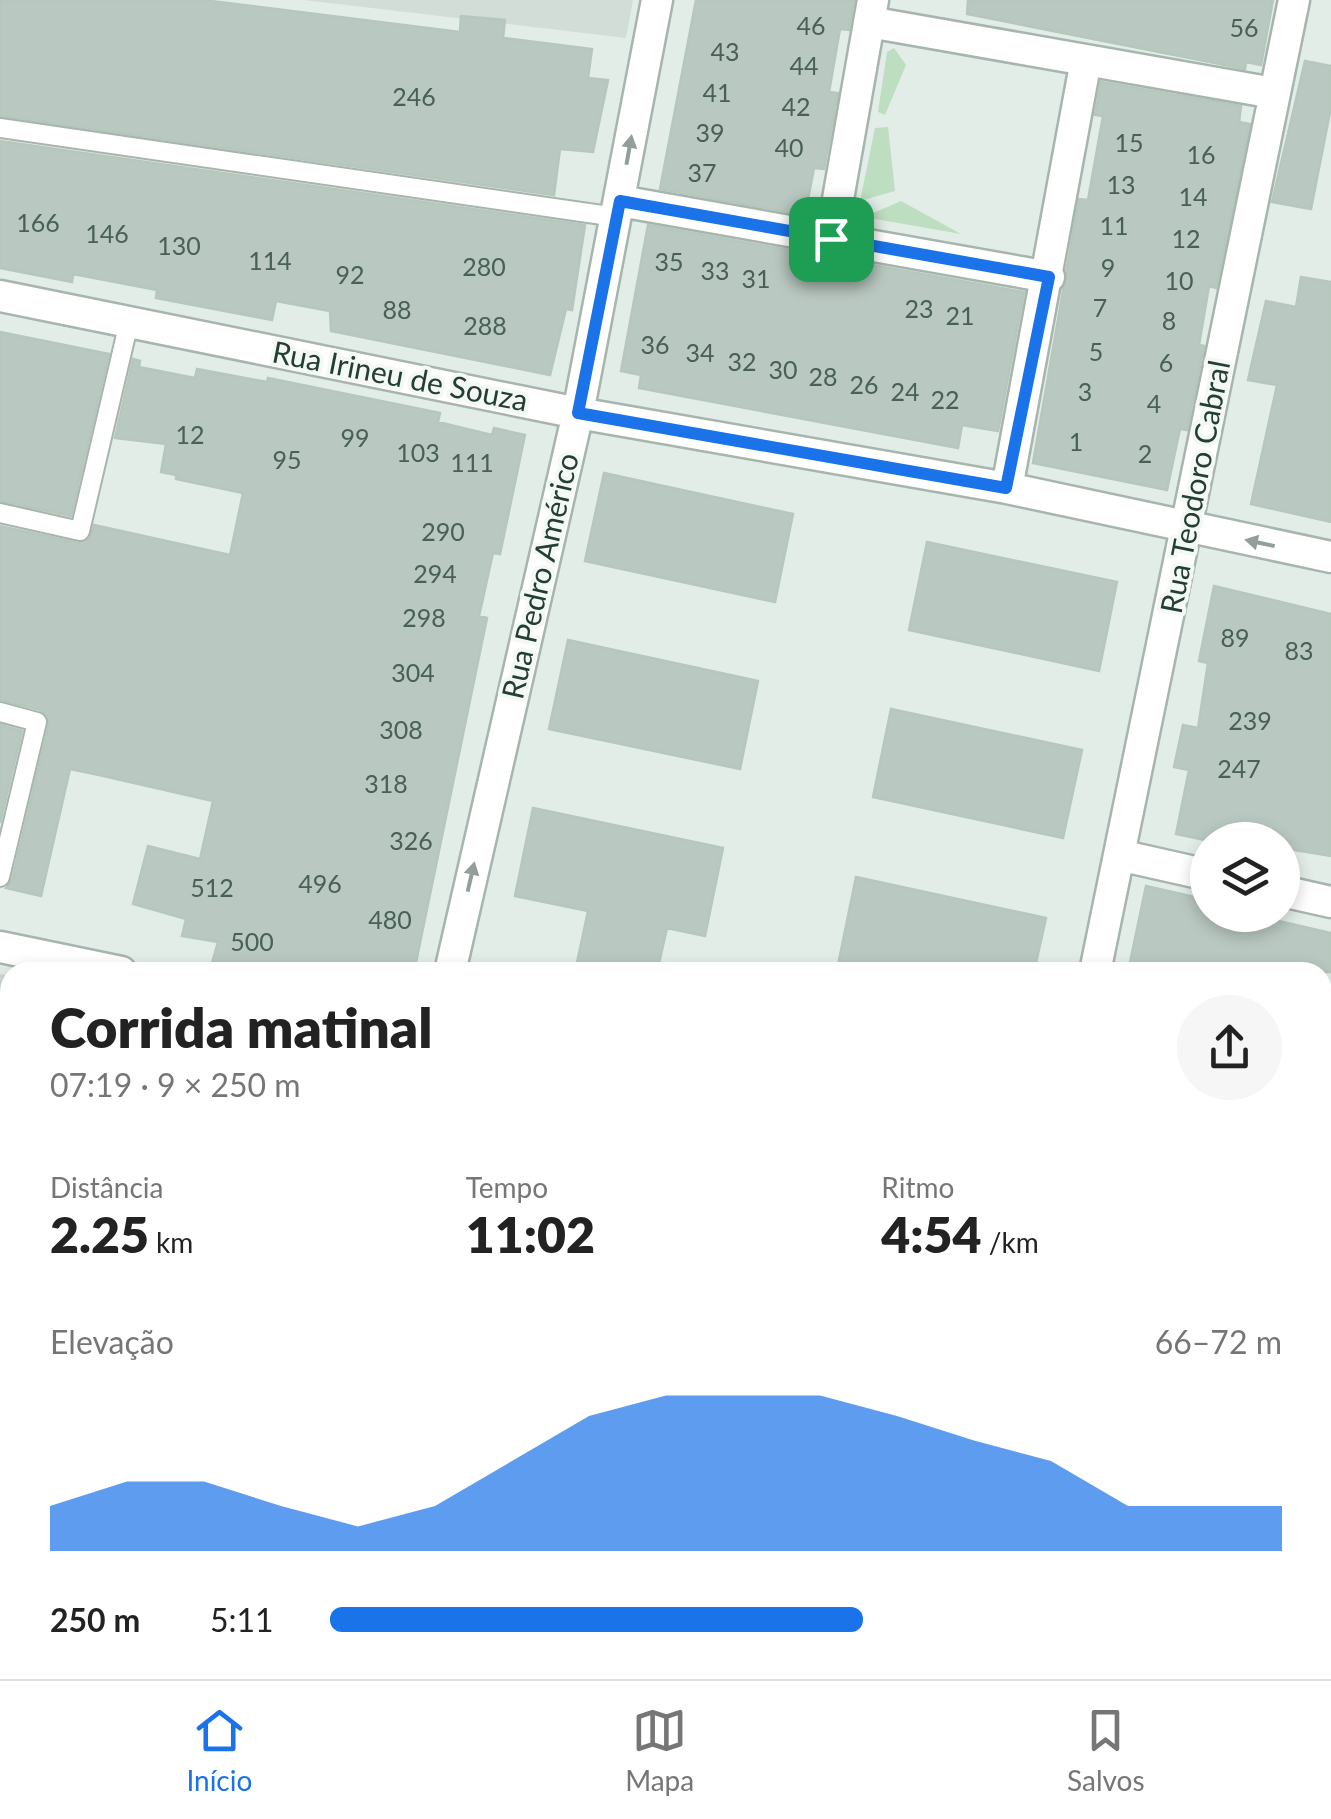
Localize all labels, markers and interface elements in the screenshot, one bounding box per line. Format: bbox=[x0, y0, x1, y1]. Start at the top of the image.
house number: 46 bbox=[796, 10, 826, 40]
house number: 56 bbox=[1229, 12, 1259, 42]
house number: 43 bbox=[710, 36, 740, 66]
house number: 44 bbox=[789, 50, 819, 80]
house number: 41 bbox=[702, 77, 732, 107]
house number: 246 bbox=[392, 81, 436, 111]
house number: 42 bbox=[781, 91, 811, 121]
house number: 39 bbox=[695, 117, 725, 147]
house number: 15 bbox=[1114, 127, 1144, 157]
house number: 40 bbox=[774, 132, 804, 162]
one-way arrow bbox=[622, 134, 638, 165]
house number: 16 bbox=[1186, 139, 1216, 169]
house number: 37 bbox=[687, 157, 717, 187]
house number: 13 bbox=[1106, 169, 1136, 199]
house number: 14 bbox=[1178, 181, 1208, 211]
pin bbox=[789, 197, 874, 282]
house number: 166 bbox=[16, 207, 60, 237]
house number: 11 bbox=[1099, 210, 1129, 240]
icon: arrive bbox=[804, 212, 859, 267]
house number: 146 bbox=[85, 218, 129, 248]
house number: 12 bbox=[1171, 223, 1201, 253]
house number: 130 bbox=[157, 230, 201, 260]
house number: 114 bbox=[248, 245, 292, 275]
house number: 35 bbox=[654, 246, 684, 276]
house number: 280 bbox=[462, 251, 506, 281]
house number: 9 bbox=[1101, 252, 1115, 282]
house number: 33 bbox=[700, 255, 730, 285]
house number: 92 bbox=[335, 259, 365, 289]
house number: 31 bbox=[741, 263, 771, 293]
house number: 10 bbox=[1164, 265, 1194, 295]
house number: 7 bbox=[1093, 292, 1107, 322]
house number: 23 bbox=[904, 293, 934, 323]
house number: 88 bbox=[382, 294, 412, 324]
house number: 21 bbox=[945, 300, 975, 330]
house number: 8 bbox=[1162, 305, 1176, 335]
house number: 288 bbox=[463, 310, 507, 340]
house number: 36 bbox=[640, 329, 670, 359]
street label: Rua Irineu de Souza bbox=[270, 333, 531, 417]
house number: 5 bbox=[1089, 336, 1103, 366]
house number: 34 bbox=[685, 337, 715, 367]
house number: 32 bbox=[727, 346, 757, 376]
house number: 6 bbox=[1159, 347, 1173, 377]
house number: 30 bbox=[768, 354, 798, 384]
street label: Rua Teodoro Cabral bbox=[1152, 357, 1236, 616]
house number: 28 bbox=[808, 361, 838, 391]
house number: 26 bbox=[849, 369, 879, 399]
house number: 24 bbox=[890, 376, 920, 406]
house number: 3 bbox=[1078, 376, 1092, 406]
house number: 22 bbox=[930, 384, 960, 414]
house number: 4 bbox=[1147, 388, 1161, 418]
house number: 12 bbox=[175, 419, 205, 449]
house number: 99 bbox=[340, 422, 370, 452]
house number: 1 bbox=[1069, 426, 1083, 456]
house number: 103 bbox=[396, 437, 440, 467]
house number: 2 bbox=[1138, 438, 1152, 468]
house number: 95 bbox=[272, 444, 302, 474]
house number: 111 bbox=[450, 447, 494, 477]
street label: Rua Pedro Américo bbox=[493, 449, 585, 702]
house number: 290 bbox=[421, 516, 465, 546]
one-way arrow bbox=[1244, 534, 1275, 550]
house number: 294 bbox=[413, 558, 457, 588]
house number: 298 bbox=[402, 602, 446, 632]
house number: 89 bbox=[1220, 622, 1250, 652]
house number: 83 bbox=[1284, 635, 1314, 665]
house number: 304 bbox=[391, 657, 435, 687]
house number: 239 bbox=[1228, 705, 1272, 735]
house number: 308 bbox=[379, 714, 423, 744]
house number: 247 bbox=[1217, 753, 1261, 783]
house number: 318 bbox=[364, 768, 408, 798]
map controls bbox=[1190, 822, 1300, 932]
button: layers bbox=[1190, 822, 1300, 932]
house number: 326 bbox=[389, 825, 433, 855]
one-way arrow bbox=[464, 862, 480, 893]
house number: 496 bbox=[298, 868, 342, 898]
house number: 512 bbox=[190, 872, 234, 902]
house number: 480 bbox=[368, 904, 412, 934]
house number: 500 bbox=[230, 926, 274, 956]
text: Corrida matinal bbox=[50, 994, 433, 1060]
button: share bbox=[1177, 995, 1282, 1100]
text: 07:19 · 9 × 250 m bbox=[50, 1065, 301, 1104]
text: Distância bbox=[50, 1170, 163, 1204]
text: Tempo bbox=[466, 1170, 548, 1204]
text: Ritmo bbox=[881, 1170, 954, 1204]
text: 2.25 bbox=[50, 1204, 149, 1264]
text: 11:02 bbox=[466, 1204, 595, 1264]
text: 4:54 bbox=[881, 1204, 982, 1264]
text: km bbox=[149, 1225, 193, 1259]
text: /km bbox=[982, 1225, 1039, 1259]
text: Elevação bbox=[50, 1322, 174, 1361]
text: 66–72 m bbox=[1155, 1322, 1282, 1361]
text: 250 m bbox=[50, 1600, 140, 1639]
text: 5:11 bbox=[210, 1600, 274, 1639]
tab: Início bbox=[186, 1703, 252, 1797]
tab: Mapa bbox=[625, 1703, 694, 1797]
tab: Salvos bbox=[1067, 1703, 1145, 1797]

